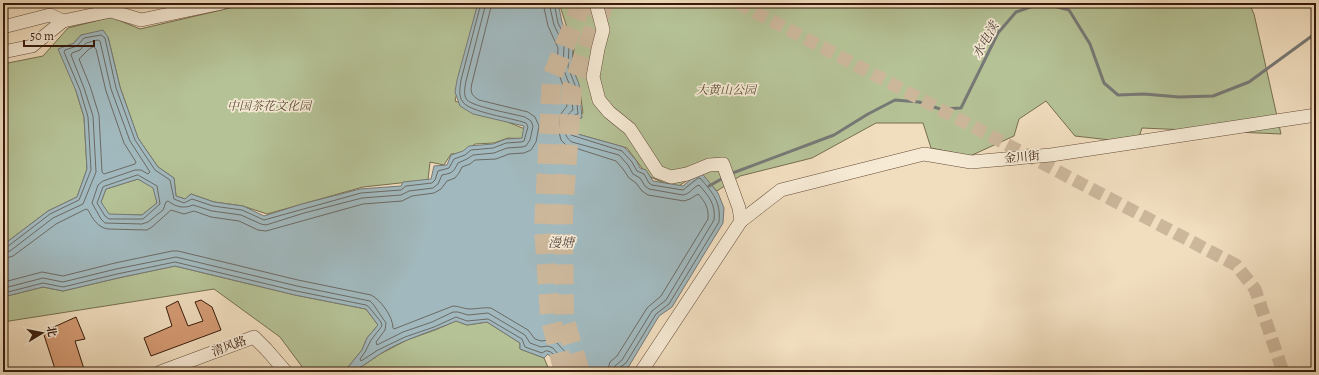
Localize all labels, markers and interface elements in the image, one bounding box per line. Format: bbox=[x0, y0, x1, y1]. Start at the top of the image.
water label: 水电渎 bbox=[968, 17, 1003, 61]
scale bar bbox=[24, 22, 94, 48]
text: 50 m bbox=[30, 28, 54, 44]
park label: 大黄山公园 bbox=[696, 82, 758, 98]
park label: 中国茶花文化园 bbox=[227, 98, 313, 114]
street label: 金川街 bbox=[1003, 147, 1042, 167]
water label: 漫塘 bbox=[548, 234, 576, 251]
north arrow bbox=[22, 313, 62, 353]
text: 北 bbox=[43, 325, 60, 338]
street label: 清风路 bbox=[209, 332, 249, 360]

